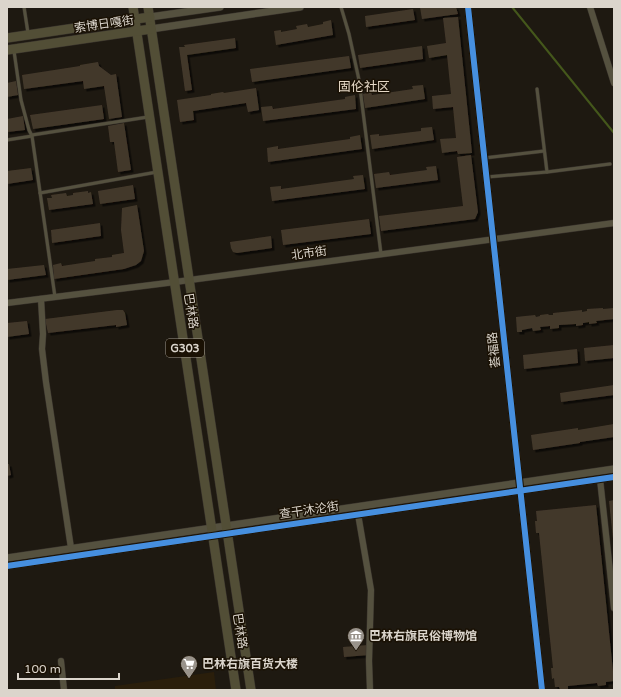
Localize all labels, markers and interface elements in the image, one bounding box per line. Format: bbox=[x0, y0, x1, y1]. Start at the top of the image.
street label: 索博日嘎街 bbox=[73, 13, 135, 35]
district label: 固伦社区 bbox=[338, 79, 390, 95]
street label: 北市街 bbox=[290, 244, 328, 262]
street label: 巴林路 bbox=[181, 292, 201, 330]
street label: 荟福路 bbox=[485, 331, 503, 369]
road number: G303 bbox=[166, 339, 204, 357]
street label: 查干沐沦街 bbox=[278, 499, 340, 521]
street label: 巴林路 bbox=[230, 612, 250, 650]
museum icon: 巴林右旗民俗博物馆 bbox=[346, 626, 366, 651]
place label: 巴林右旗民俗博物馆 bbox=[369, 629, 477, 643]
supermarket icon: 巴林右旗百货大楼 bbox=[179, 654, 199, 679]
scale bar bbox=[18, 655, 119, 681]
place label: 巴林右旗百货大楼 bbox=[202, 657, 298, 671]
text: 100 m bbox=[24, 662, 61, 676]

